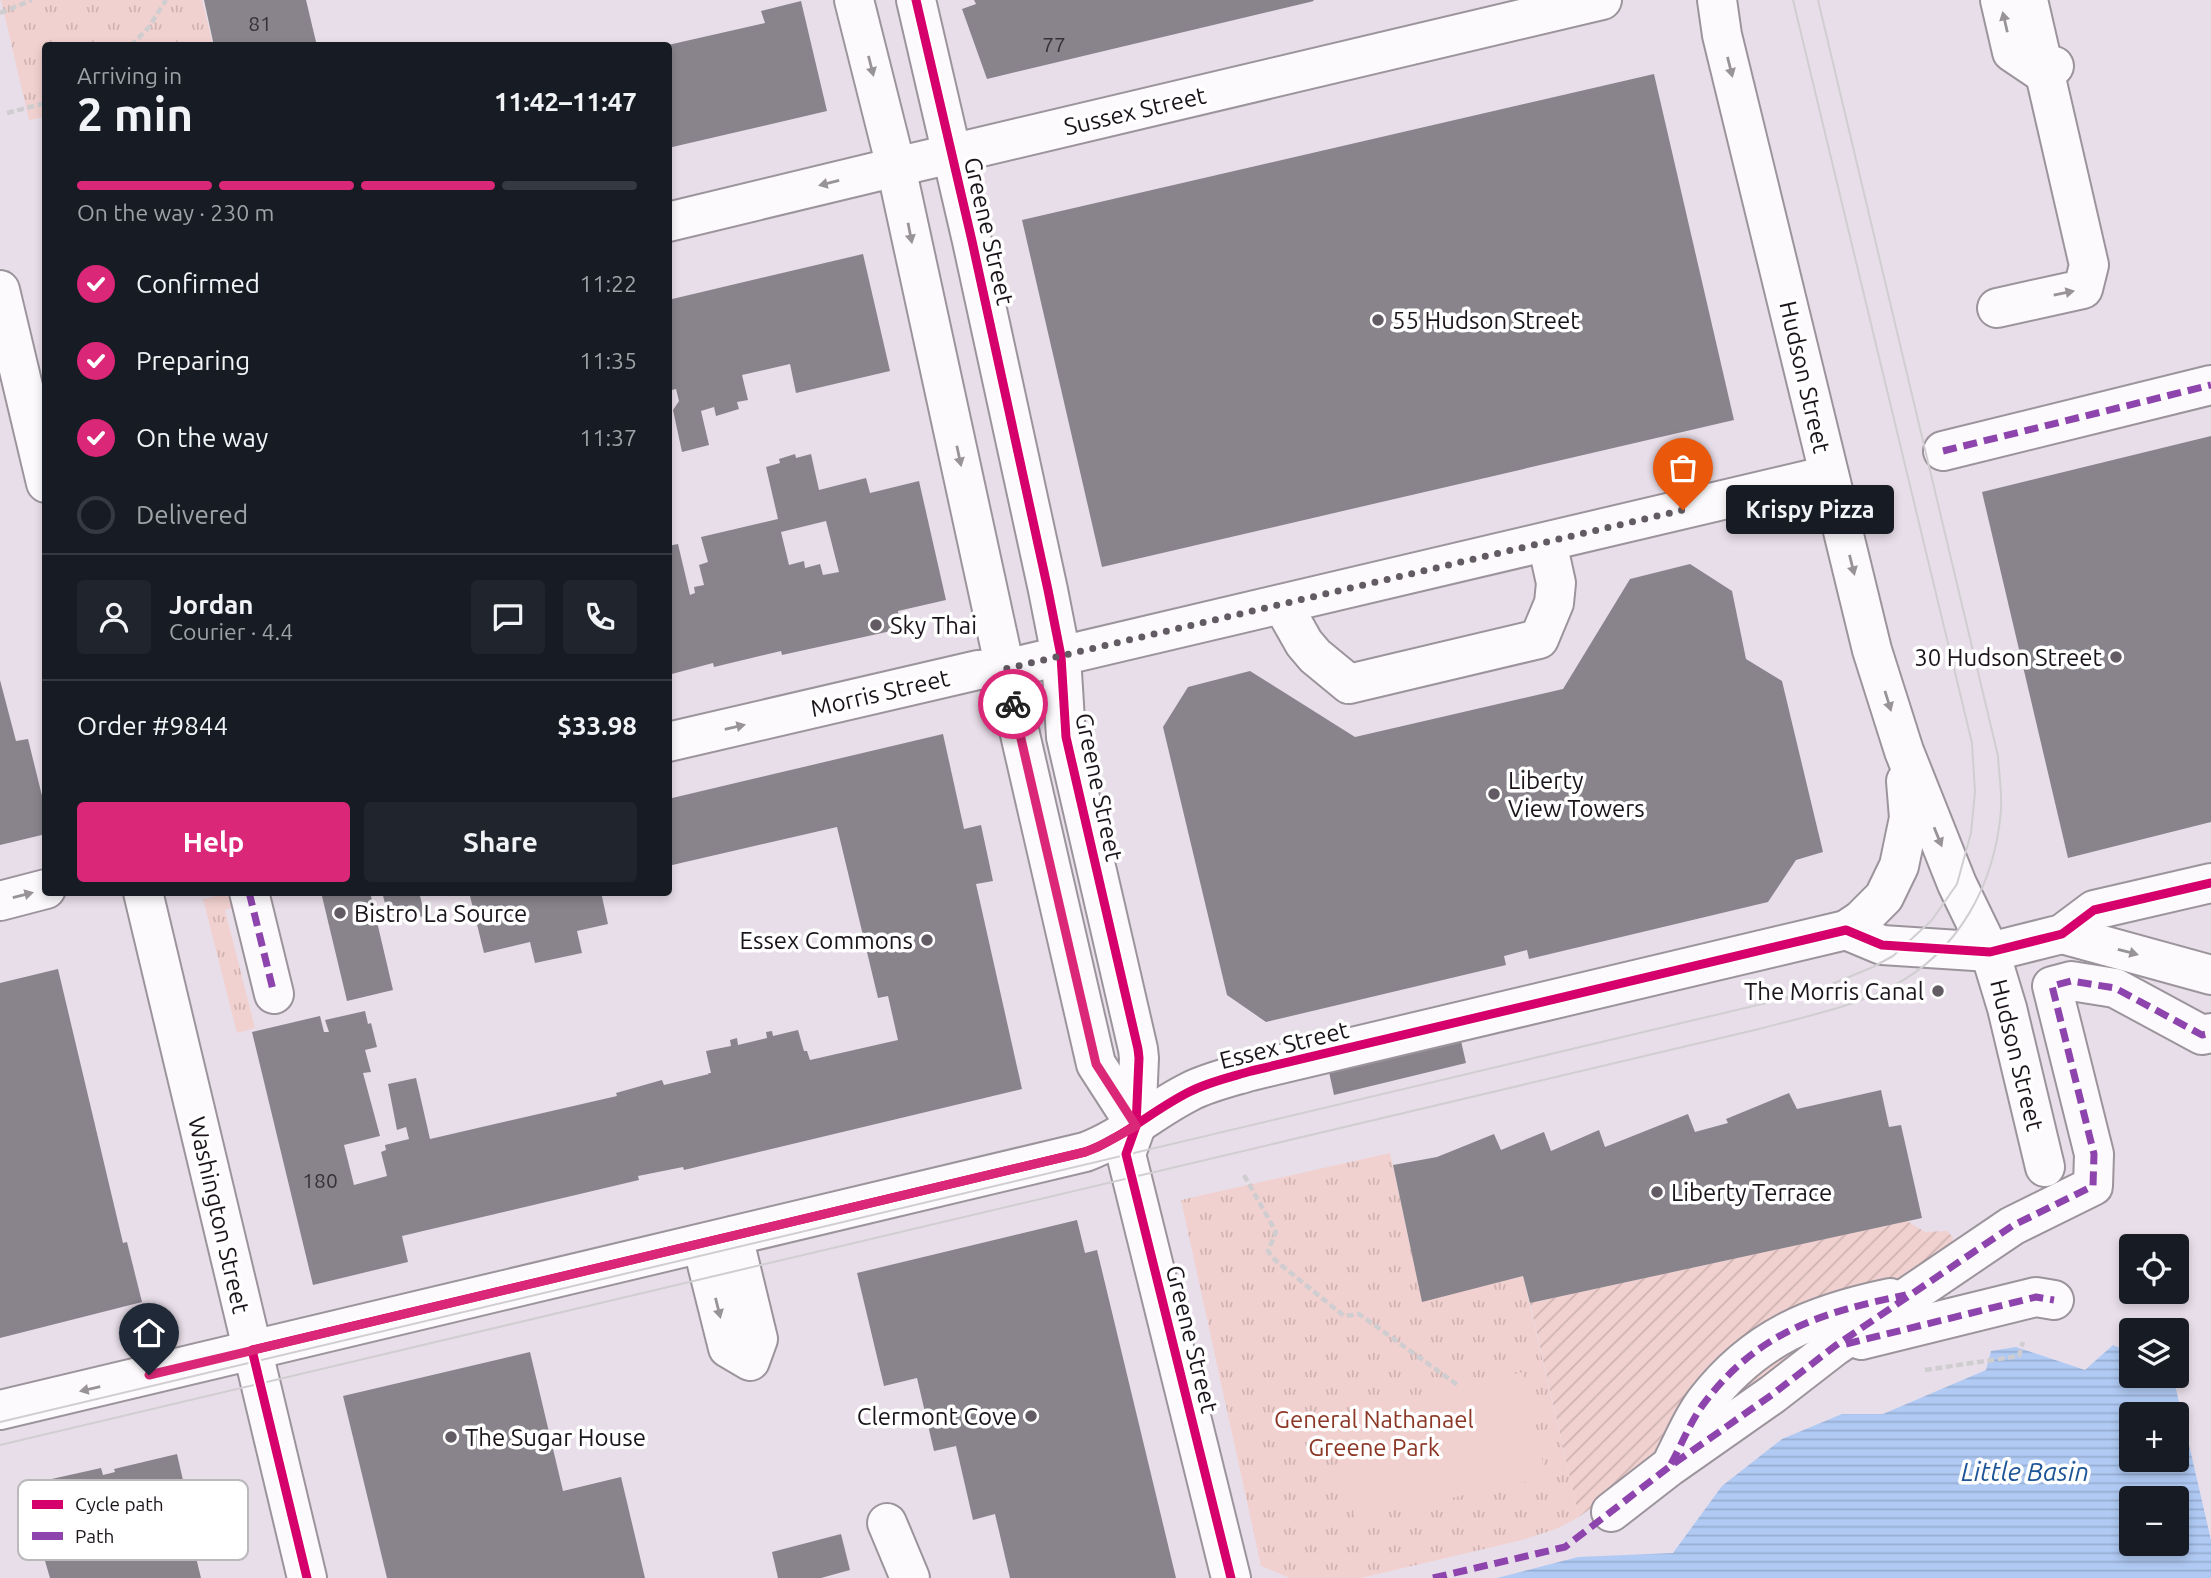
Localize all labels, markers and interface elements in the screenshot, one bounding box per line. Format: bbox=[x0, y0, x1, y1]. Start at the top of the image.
house number: 81 bbox=[248, 11, 272, 35]
one-way arrow bbox=[1999, 11, 2010, 33]
house number: 77 bbox=[1042, 32, 1066, 56]
one-way arrow bbox=[866, 55, 877, 77]
one-way arrow bbox=[1725, 56, 1736, 78]
text: Arriving in bbox=[77, 63, 182, 88]
street label: Sussex Street bbox=[1061, 81, 1209, 140]
text: 11:42–11:47 bbox=[494, 87, 637, 116]
text: 2 min bbox=[77, 88, 193, 140]
street label: Greene Street bbox=[959, 154, 1019, 308]
one-way arrow bbox=[818, 178, 840, 189]
text: On the way · 230 m bbox=[77, 200, 274, 225]
one-way arrow bbox=[905, 222, 916, 244]
icon: check bbox=[77, 265, 115, 303]
text: Confirmed bbox=[136, 269, 260, 298]
text: 11:22 bbox=[579, 271, 637, 296]
one-way arrow bbox=[2053, 287, 2075, 298]
street label: Hudson Street bbox=[1774, 298, 1836, 456]
place label: 55 Hudson Street bbox=[1392, 307, 1580, 334]
marker: 55 Hudson Street bbox=[1370, 312, 1386, 328]
icon: check bbox=[77, 342, 115, 380]
text: Preparing bbox=[136, 346, 250, 375]
text: 11:35 bbox=[579, 348, 637, 373]
icon: check bbox=[77, 419, 115, 457]
text: On the way bbox=[136, 423, 268, 452]
text: 11:37 bbox=[579, 425, 637, 450]
pin bbox=[1653, 438, 1713, 510]
one-way arrow bbox=[953, 445, 964, 467]
icon: bag bbox=[1664, 449, 1702, 487]
callout: Krispy Pizza bbox=[1725, 486, 1893, 534]
text: Krispy Pizza bbox=[1746, 497, 1874, 522]
text: Delivered bbox=[136, 500, 248, 529]
one-way arrow bbox=[1846, 554, 1857, 576]
button: person bbox=[77, 580, 151, 654]
button: chat bbox=[471, 580, 545, 654]
button: phone bbox=[563, 580, 637, 654]
text: Jordan bbox=[169, 590, 254, 619]
place label: Sky Thai bbox=[890, 612, 977, 639]
marker: Sky Thai bbox=[868, 617, 884, 633]
text: Courier · 4.4 bbox=[169, 619, 293, 644]
place label: 30 Hudson Street bbox=[1914, 644, 2103, 671]
marker: 30 Hudson Street bbox=[2108, 649, 2124, 665]
street label: Morris Street bbox=[808, 664, 953, 722]
courier bbox=[978, 669, 1048, 739]
icon: bike bbox=[994, 685, 1032, 723]
one-way arrow bbox=[1883, 690, 1894, 711]
street label: Greene Street bbox=[1070, 710, 1128, 864]
text: Order #9844 bbox=[77, 711, 228, 740]
text: $33.98 bbox=[557, 711, 637, 740]
one-way arrow bbox=[724, 721, 746, 732]
place label: Liberty View Towers bbox=[1508, 767, 1645, 822]
marker: Liberty View Towers bbox=[1486, 786, 1502, 802]
button: Help bbox=[77, 802, 350, 882]
button: Share bbox=[364, 802, 637, 882]
one-way arrow bbox=[1933, 826, 1944, 847]
one-way arrow bbox=[12, 889, 34, 900]
place label: Bistro La Source bbox=[354, 900, 527, 927]
marker: Bistro La Source bbox=[332, 905, 348, 921]
place label: Essex Commons bbox=[740, 927, 913, 954]
marker: Essex Commons bbox=[919, 932, 935, 948]
one-way arrow bbox=[2117, 947, 2139, 958]
street label: Hudson Street bbox=[1985, 976, 2049, 1134]
place label: The Morris Canal bbox=[1744, 978, 1924, 1005]
marker: The Morris Canal bbox=[1930, 983, 1946, 999]
street label: Essex Street bbox=[1217, 1016, 1352, 1074]
street label: Washington Street bbox=[183, 1114, 255, 1317]
house number: 180 bbox=[302, 1168, 338, 1192]
place label: Liberty Terrace bbox=[1671, 1179, 1832, 1206]
marker: Liberty Terrace bbox=[1649, 1184, 1665, 1200]
map controls bbox=[2119, 1234, 2189, 1556]
button: locate bbox=[2119, 1234, 2189, 1304]
street label: Greene Street bbox=[1161, 1263, 1223, 1416]
one-way arrow bbox=[713, 1297, 724, 1319]
pin bbox=[119, 1303, 179, 1375]
icon: home bbox=[130, 1314, 168, 1352]
button: layers bbox=[2119, 1318, 2189, 1388]
one-way arrow bbox=[79, 1384, 101, 1395]
button: + bbox=[2119, 1402, 2189, 1472]
place label: Clermont Cove bbox=[857, 1403, 1017, 1430]
park label: General Nathanael Greene Park bbox=[1274, 1406, 1474, 1461]
marker: Clermont Cove bbox=[1023, 1408, 1039, 1424]
place label: The Sugar House bbox=[465, 1424, 646, 1451]
marker: The Sugar House bbox=[443, 1429, 459, 1445]
water label: Little Basin bbox=[1961, 1457, 2089, 1486]
legend bbox=[18, 1480, 248, 1560]
button: − bbox=[2119, 1486, 2189, 1556]
text: Cycle path bbox=[75, 1493, 164, 1515]
text: Path bbox=[75, 1525, 114, 1547]

